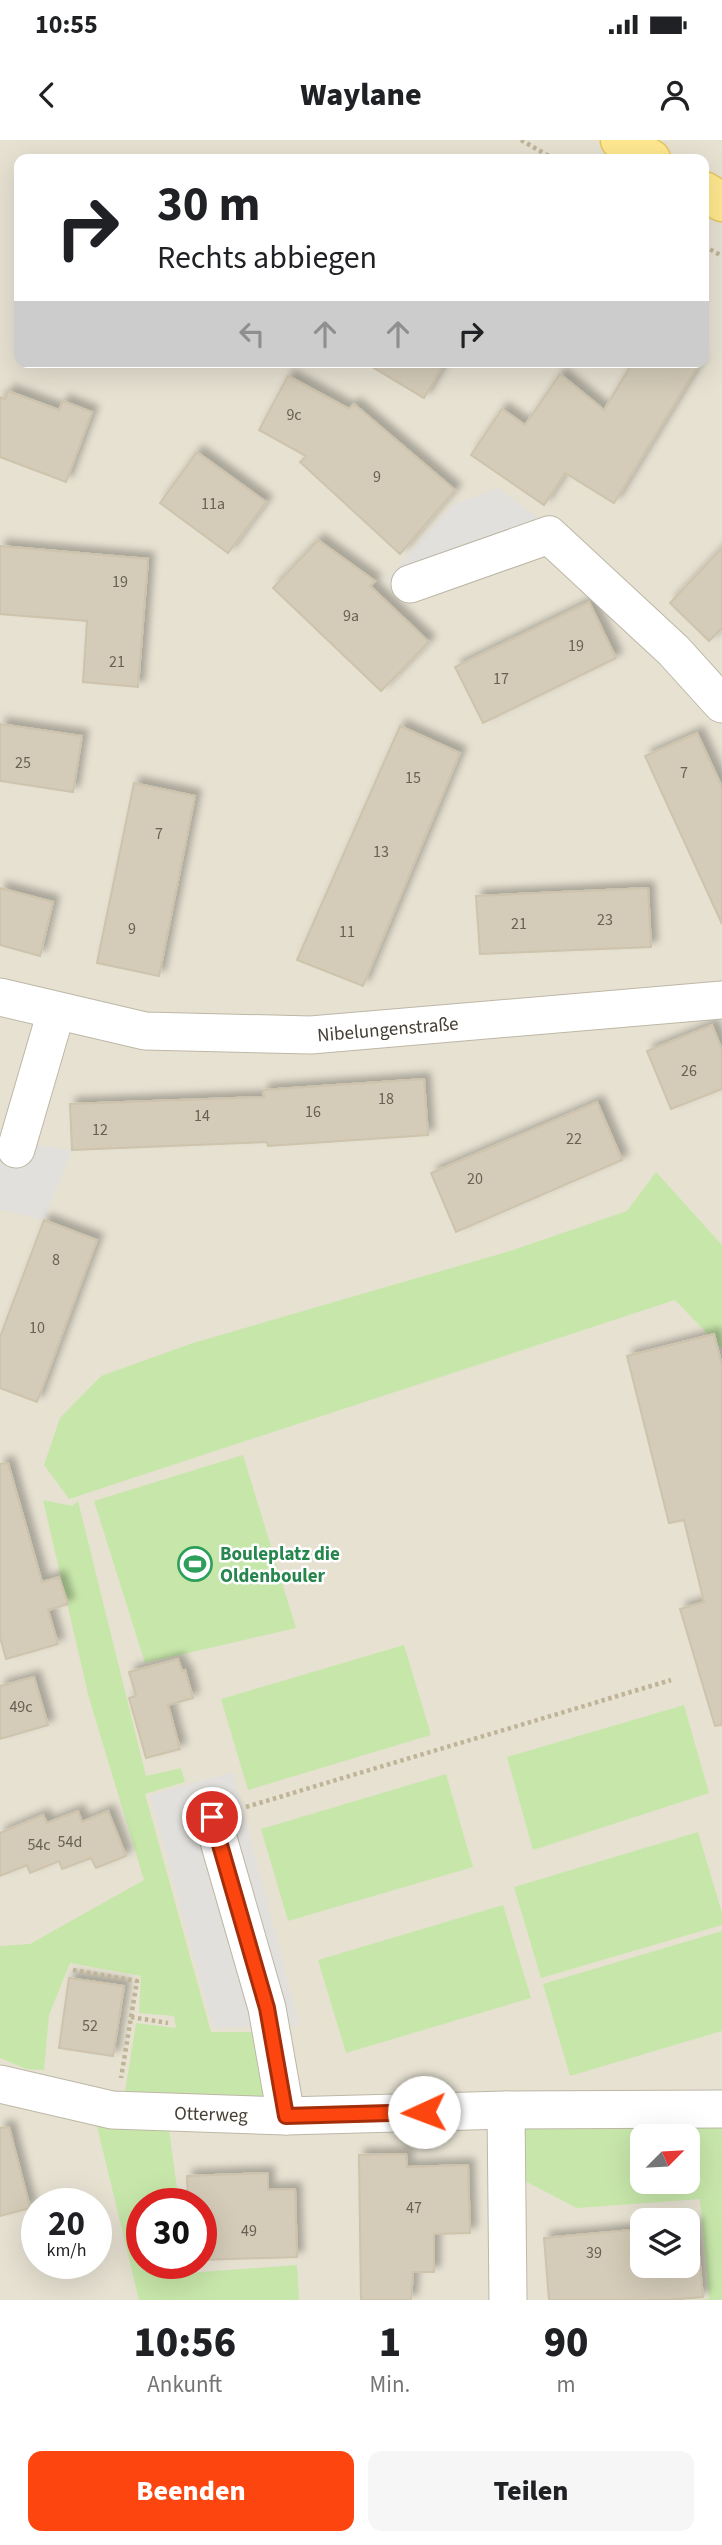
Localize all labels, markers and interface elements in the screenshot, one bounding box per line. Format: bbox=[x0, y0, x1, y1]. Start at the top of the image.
text: 10:55 bbox=[35, 6, 98, 43]
text: Waylane bbox=[300, 72, 422, 118]
icon: back bbox=[28, 76, 66, 114]
icon: person bbox=[656, 76, 694, 114]
text: 30 m bbox=[157, 170, 261, 240]
icon: right bbox=[42, 182, 133, 273]
text: Rechts abbiegen bbox=[157, 235, 377, 281]
icon: left bbox=[233, 315, 271, 353]
icon: ahead bbox=[306, 315, 344, 353]
icon: ahead bbox=[379, 315, 417, 353]
icon: right bbox=[452, 315, 490, 353]
house number: 9c bbox=[286, 404, 302, 426]
house number: 9 bbox=[373, 466, 381, 488]
house number: 11a bbox=[201, 493, 225, 515]
house number: 19 bbox=[112, 571, 128, 593]
house number: 9a bbox=[343, 605, 359, 627]
house number: 19 bbox=[568, 635, 584, 657]
house number: 21 bbox=[109, 651, 125, 673]
house number: 17 bbox=[493, 668, 509, 690]
house number: 25 bbox=[15, 752, 31, 774]
house number: 7 bbox=[680, 762, 688, 784]
house number: 15 bbox=[405, 767, 421, 789]
house number: 7 bbox=[155, 823, 163, 845]
house number: 13 bbox=[373, 841, 389, 863]
house number: 23 bbox=[597, 909, 613, 931]
house number: 21 bbox=[511, 913, 527, 935]
house number: 9 bbox=[128, 918, 136, 940]
house number: 11 bbox=[339, 921, 355, 943]
street label: Nibelungenstraße bbox=[316, 1010, 460, 1049]
house number: 26 bbox=[681, 1060, 697, 1082]
house number: 18 bbox=[378, 1088, 394, 1110]
house number: 16 bbox=[305, 1101, 321, 1123]
house number: 14 bbox=[194, 1105, 210, 1127]
house number: 12 bbox=[92, 1119, 108, 1141]
house number: 22 bbox=[566, 1128, 582, 1150]
house number: 20 bbox=[467, 1168, 483, 1190]
house number: 8 bbox=[52, 1249, 60, 1271]
house number: 10 bbox=[29, 1317, 45, 1339]
place label: Bouleplatz die Oldenbouler bbox=[220, 1541, 340, 1590]
sports icon: Bouleplatz die Oldenbouler bbox=[176, 1545, 214, 1583]
house number: 49c bbox=[9, 1696, 33, 1718]
pin bbox=[182, 1787, 242, 1847]
icon: arrive bbox=[193, 1798, 231, 1836]
house number: 54d bbox=[58, 1831, 82, 1853]
house number: 54c bbox=[27, 1834, 51, 1856]
house number: 52 bbox=[82, 2015, 98, 2037]
position arrow bbox=[387, 2075, 461, 2149]
street label: Otterweg bbox=[174, 2100, 249, 2130]
north arrow bbox=[630, 2124, 700, 2194]
map controls bbox=[630, 2124, 700, 2278]
speed limit sign: 30 bbox=[126, 2188, 217, 2279]
house number: 47 bbox=[406, 2197, 422, 2219]
text: 20 bbox=[48, 2199, 85, 2249]
button: layers bbox=[630, 2208, 700, 2278]
house number: 49 bbox=[241, 2220, 257, 2242]
text: km/h bbox=[47, 2238, 86, 2263]
house number: 39 bbox=[586, 2242, 602, 2264]
text: 10:56 bbox=[133, 2313, 236, 2373]
text: 1 bbox=[379, 2313, 401, 2373]
text: 90 bbox=[544, 2313, 589, 2373]
text: Ankunft bbox=[147, 2368, 222, 2401]
text: Min. bbox=[370, 2368, 410, 2401]
text: m bbox=[557, 2368, 576, 2401]
button: Beenden bbox=[28, 2451, 354, 2531]
button: Teilen bbox=[368, 2451, 694, 2531]

